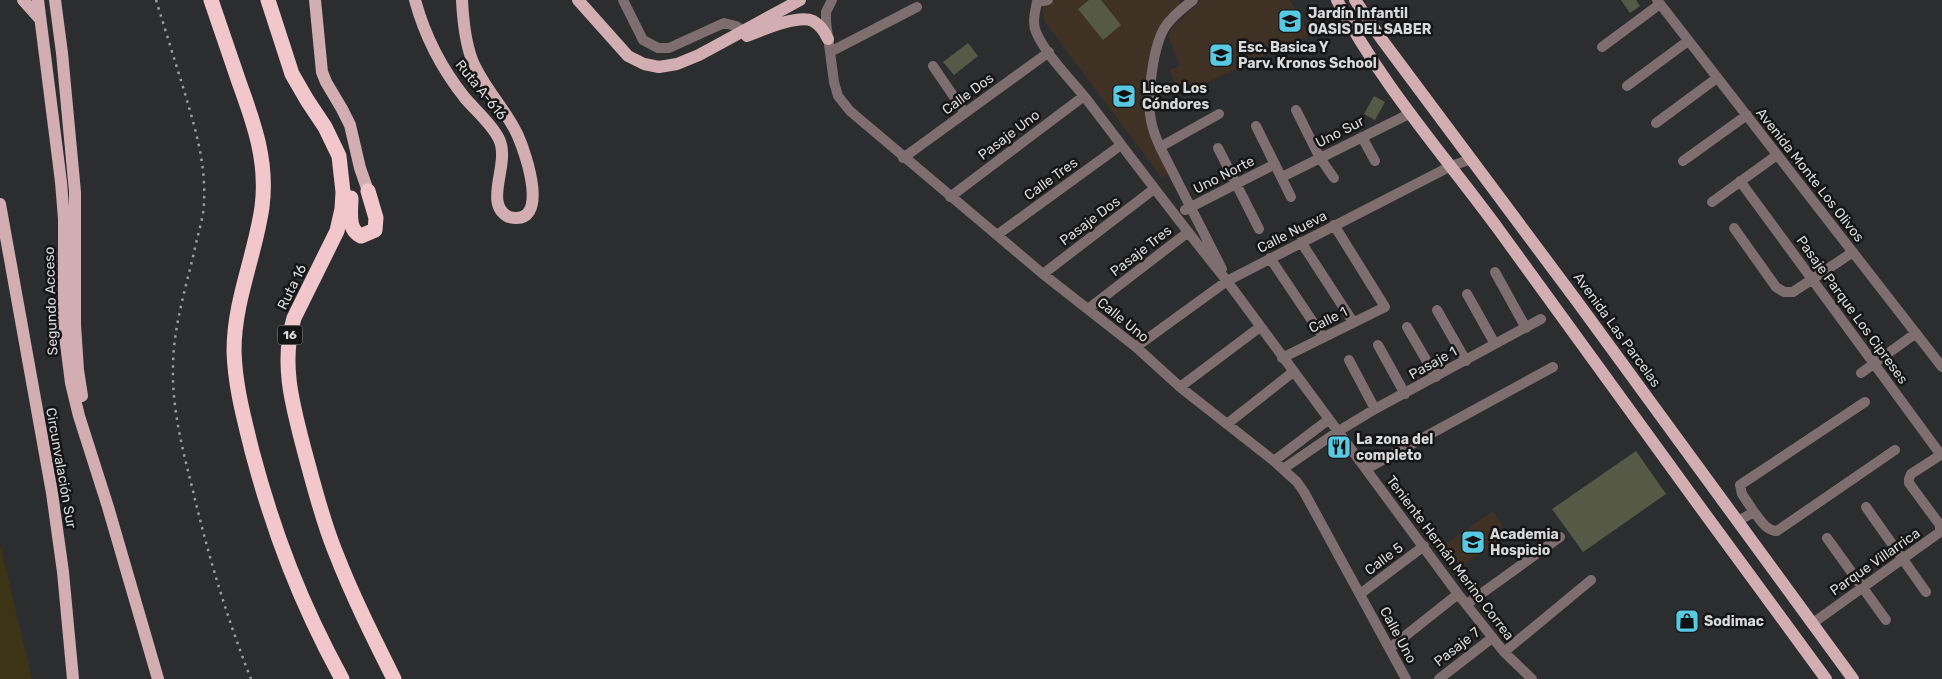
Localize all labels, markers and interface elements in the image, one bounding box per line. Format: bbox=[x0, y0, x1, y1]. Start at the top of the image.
place label: Jardín Infantil OASIS DEL SABER bbox=[1308, 5, 1432, 38]
school or university icon: Jardín Infantil OASIS DEL SABER bbox=[1277, 8, 1303, 34]
place label: Esc. Basica Y Parv. Kronos School bbox=[1238, 39, 1377, 72]
school or university icon: Esc. Basica Y Parv. Kronos School bbox=[1208, 42, 1234, 68]
street label: Ruta A-616 bbox=[452, 57, 510, 123]
street label: Calle Dos bbox=[939, 70, 997, 118]
place label: Liceo Los Cóndores bbox=[1142, 80, 1209, 113]
school or university icon: Liceo Los Cóndores bbox=[1111, 83, 1137, 109]
street label: Avenida Monte Los Olivos bbox=[1752, 105, 1868, 245]
street label: Pasaje Uno bbox=[975, 106, 1043, 164]
street label: Uno Sur bbox=[1313, 112, 1368, 151]
street label: Uno Norte bbox=[1191, 152, 1257, 198]
street label: Calle Tres bbox=[1021, 154, 1081, 204]
street label: Pasaje Dos bbox=[1056, 193, 1124, 249]
street label: Calle Nueva bbox=[1254, 207, 1330, 257]
street label: Pasaje Tres bbox=[1107, 222, 1175, 280]
street label: Pasaje Parque Los Cipreses bbox=[1793, 233, 1911, 387]
street label: Segundo Acceso bbox=[41, 246, 61, 356]
street label: Ruta 16 bbox=[274, 261, 310, 313]
street label: Avenida Las Parcelas bbox=[1570, 269, 1664, 391]
street label: Calle Uno bbox=[1094, 294, 1152, 346]
street label: Calle 1 bbox=[1306, 303, 1350, 337]
road number: 16 bbox=[278, 326, 302, 344]
street label: Pasaje 1 bbox=[1406, 343, 1460, 383]
street label: Circunvalación Sur bbox=[42, 406, 80, 530]
place label: La zona del completo bbox=[1356, 431, 1433, 464]
restaurant icon: La zona del completo bbox=[1326, 434, 1352, 460]
street label: Teniente Hernán Merino Correa bbox=[1382, 472, 1518, 644]
street label: Parque Villarrica bbox=[1827, 525, 1923, 599]
place label: Academia Hospicio bbox=[1490, 526, 1559, 559]
school or university icon: Academia Hospicio bbox=[1460, 529, 1486, 555]
street label: Calle 5 bbox=[1362, 539, 1406, 579]
street label: Calle Uno bbox=[1376, 604, 1420, 666]
shop icon: Sodimac bbox=[1674, 608, 1700, 634]
place label: Sodimac bbox=[1704, 613, 1764, 630]
street label: Pasaje 7 bbox=[1431, 624, 1483, 670]

